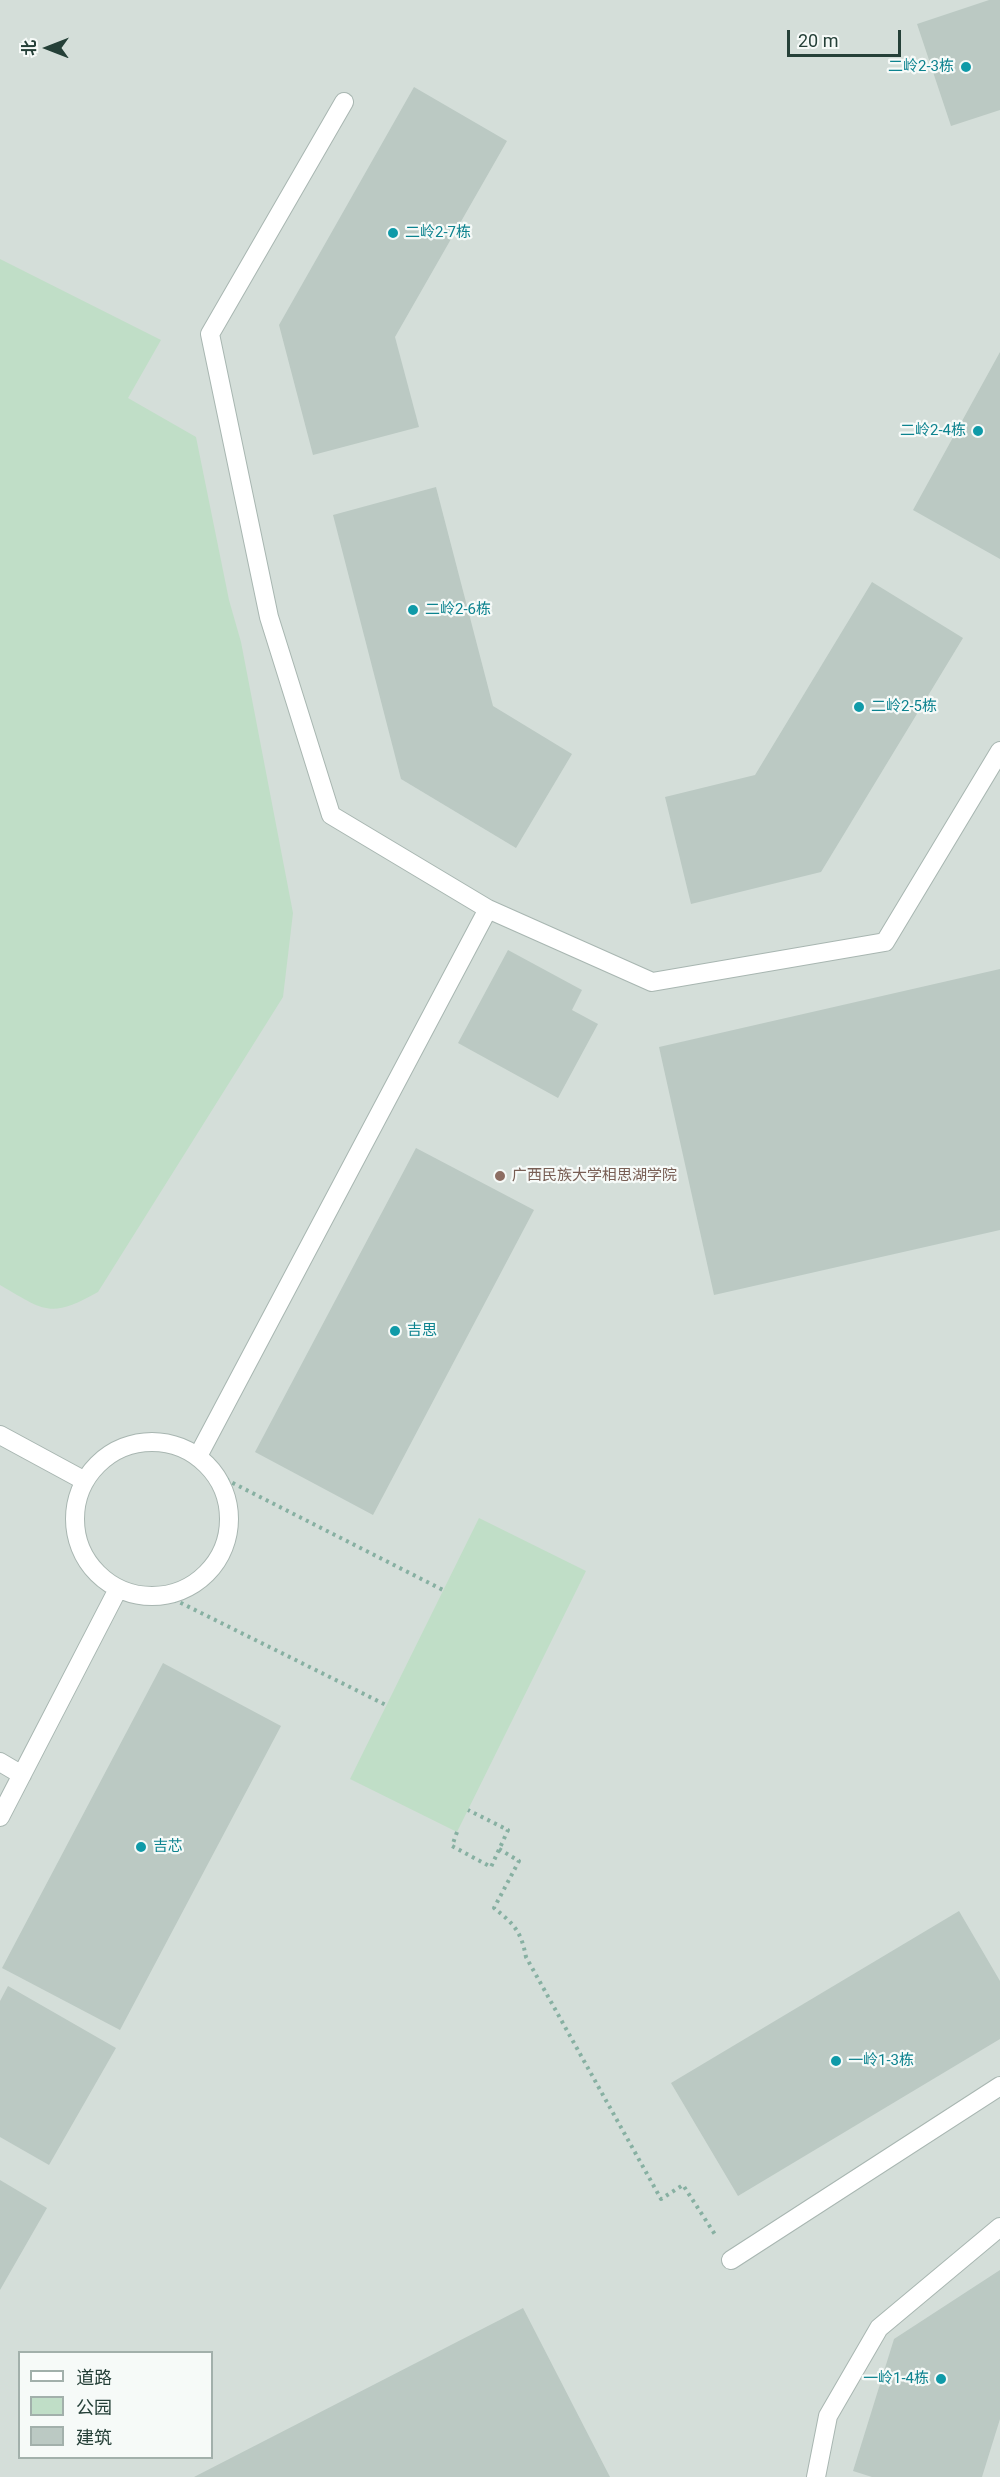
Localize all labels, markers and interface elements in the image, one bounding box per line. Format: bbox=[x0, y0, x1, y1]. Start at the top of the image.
north arrow bbox=[18, 18, 78, 78]
scale bar bbox=[790, 18, 904, 56]
text: 20 m bbox=[798, 30, 838, 51]
text: 北 bbox=[20, 40, 39, 56]
place label: 二岭2-3栋 bbox=[888, 58, 954, 76]
marker: 二岭2-3栋 bbox=[959, 60, 973, 74]
place label: 二岭2-7栋 bbox=[405, 224, 471, 242]
marker: 二岭2-7栋 bbox=[386, 226, 400, 240]
place label: 二岭2-4栋 bbox=[900, 422, 966, 440]
marker: 二岭2-4栋 bbox=[971, 424, 985, 438]
place label: 二岭2-6栋 bbox=[425, 601, 491, 619]
marker: 二岭2-6栋 bbox=[406, 603, 420, 617]
place label: 二岭2-5栋 bbox=[871, 698, 937, 716]
marker: 二岭2-5栋 bbox=[852, 700, 866, 714]
place label: 广西民族大学相思湖学院 bbox=[512, 1167, 677, 1185]
marker: 广西民族大学相思湖学院 bbox=[493, 1169, 507, 1183]
place label: 吉思 bbox=[407, 1322, 437, 1340]
marker: 吉思 bbox=[388, 1324, 402, 1338]
place label: 吉芯 bbox=[153, 1838, 183, 1856]
marker: 吉芯 bbox=[134, 1840, 148, 1854]
place label: 一岭1-3栋 bbox=[848, 2052, 914, 2070]
marker: 一岭1-3栋 bbox=[829, 2054, 843, 2068]
legend bbox=[18, 2351, 213, 2459]
text: 道路 bbox=[76, 2367, 112, 2388]
place label: 一岭1-4栋 bbox=[863, 2370, 929, 2388]
marker: 一岭1-4栋 bbox=[934, 2372, 948, 2386]
text: 公园 bbox=[76, 2397, 112, 2418]
text: 建筑 bbox=[76, 2427, 112, 2448]

